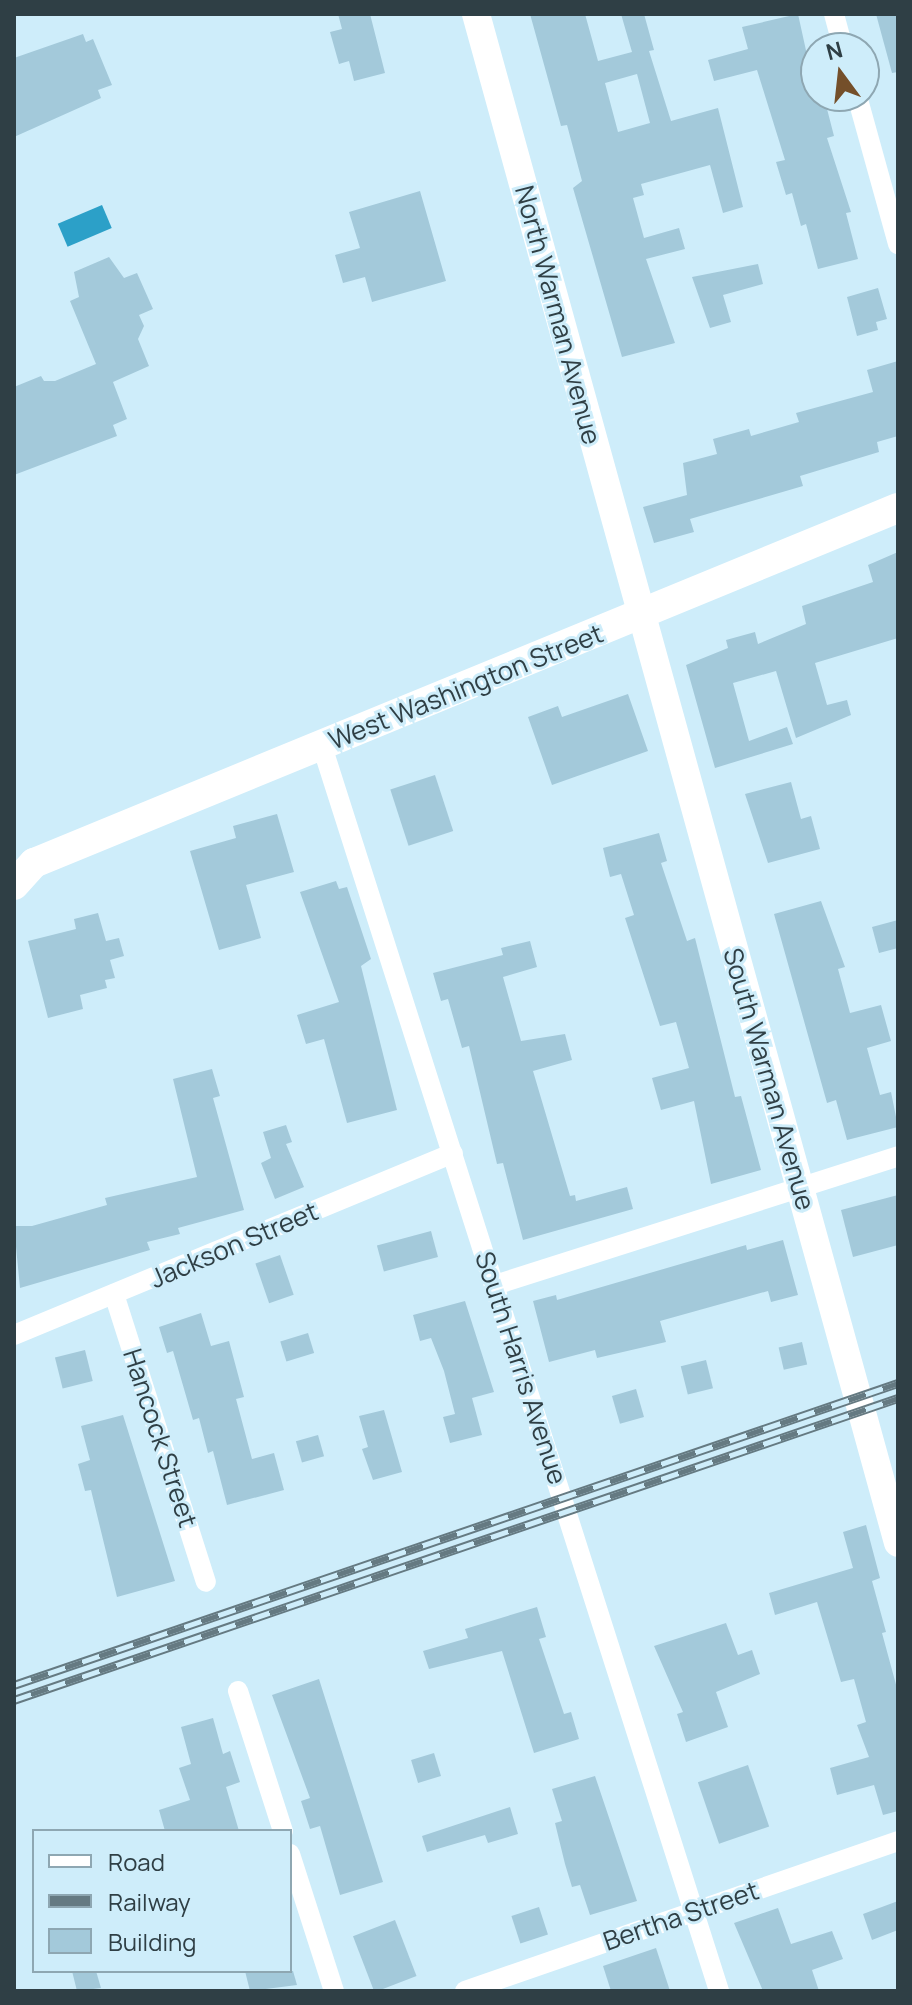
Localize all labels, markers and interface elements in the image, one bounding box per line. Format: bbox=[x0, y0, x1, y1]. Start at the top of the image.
north arrow bbox=[800, 32, 880, 112]
text: N bbox=[823, 34, 846, 67]
street label: North Warman Avenue bbox=[508, 182, 608, 448]
street label: West Washington Street bbox=[324, 618, 608, 756]
street label: South Warman Avenue bbox=[717, 944, 821, 1214]
street label: Jackson Street bbox=[145, 1196, 323, 1294]
street label: South Harris Avenue bbox=[469, 1248, 573, 1488]
street label: Hancock Street bbox=[116, 1345, 204, 1531]
legend bbox=[32, 1829, 292, 1973]
text: Road bbox=[108, 1845, 165, 1878]
street label: Bertha Street bbox=[599, 1875, 763, 1957]
text: Railway bbox=[108, 1885, 191, 1918]
text: Building bbox=[108, 1925, 196, 1958]

